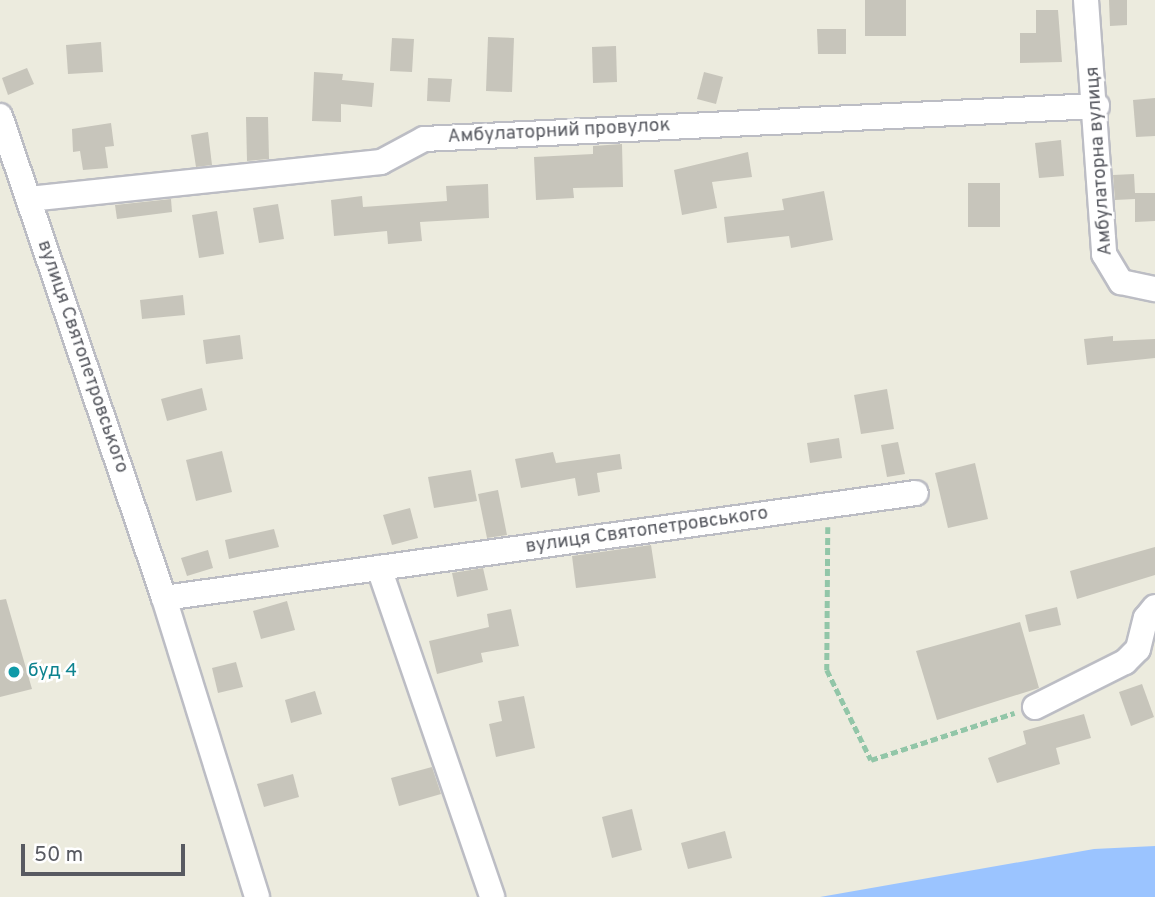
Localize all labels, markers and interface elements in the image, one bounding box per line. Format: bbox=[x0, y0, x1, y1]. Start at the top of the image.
street label: Амбулаторна вулиця bbox=[1082, 66, 1118, 256]
street label: Амбулаторний провулок bbox=[447, 115, 671, 149]
street label: вулиця Святопетровського bbox=[31, 238, 133, 476]
street label: вулиця Святопетровського bbox=[524, 503, 770, 559]
place label: буд 4 bbox=[28, 661, 77, 683]
marker: буд 4 bbox=[6, 664, 22, 680]
scale bar bbox=[24, 830, 189, 874]
text: 50 m bbox=[34, 842, 83, 869]

